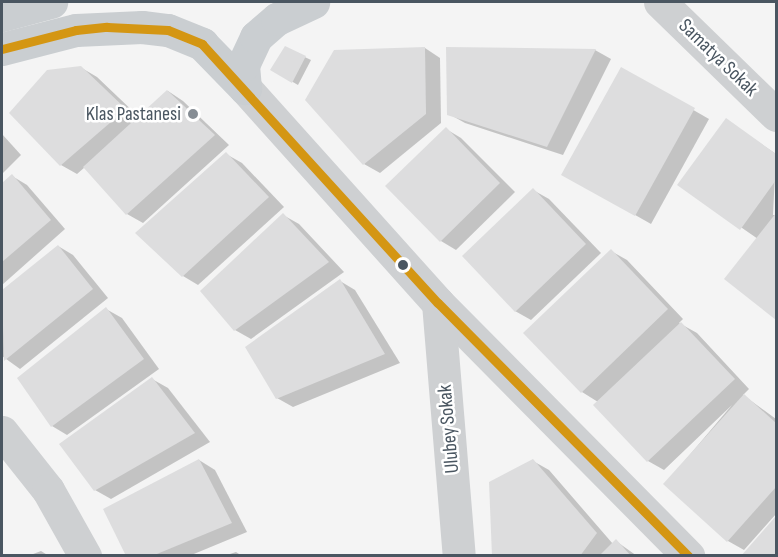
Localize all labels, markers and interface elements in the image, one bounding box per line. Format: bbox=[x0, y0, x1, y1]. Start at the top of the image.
street label: Samatya Sokak bbox=[673, 14, 763, 102]
place label: Klas Pastanesi bbox=[86, 102, 181, 126]
marker: Klas Pastanesi bbox=[186, 107, 200, 121]
unlabelled marker bbox=[397, 259, 409, 271]
street label: Ulubey Sokak bbox=[433, 384, 465, 474]

